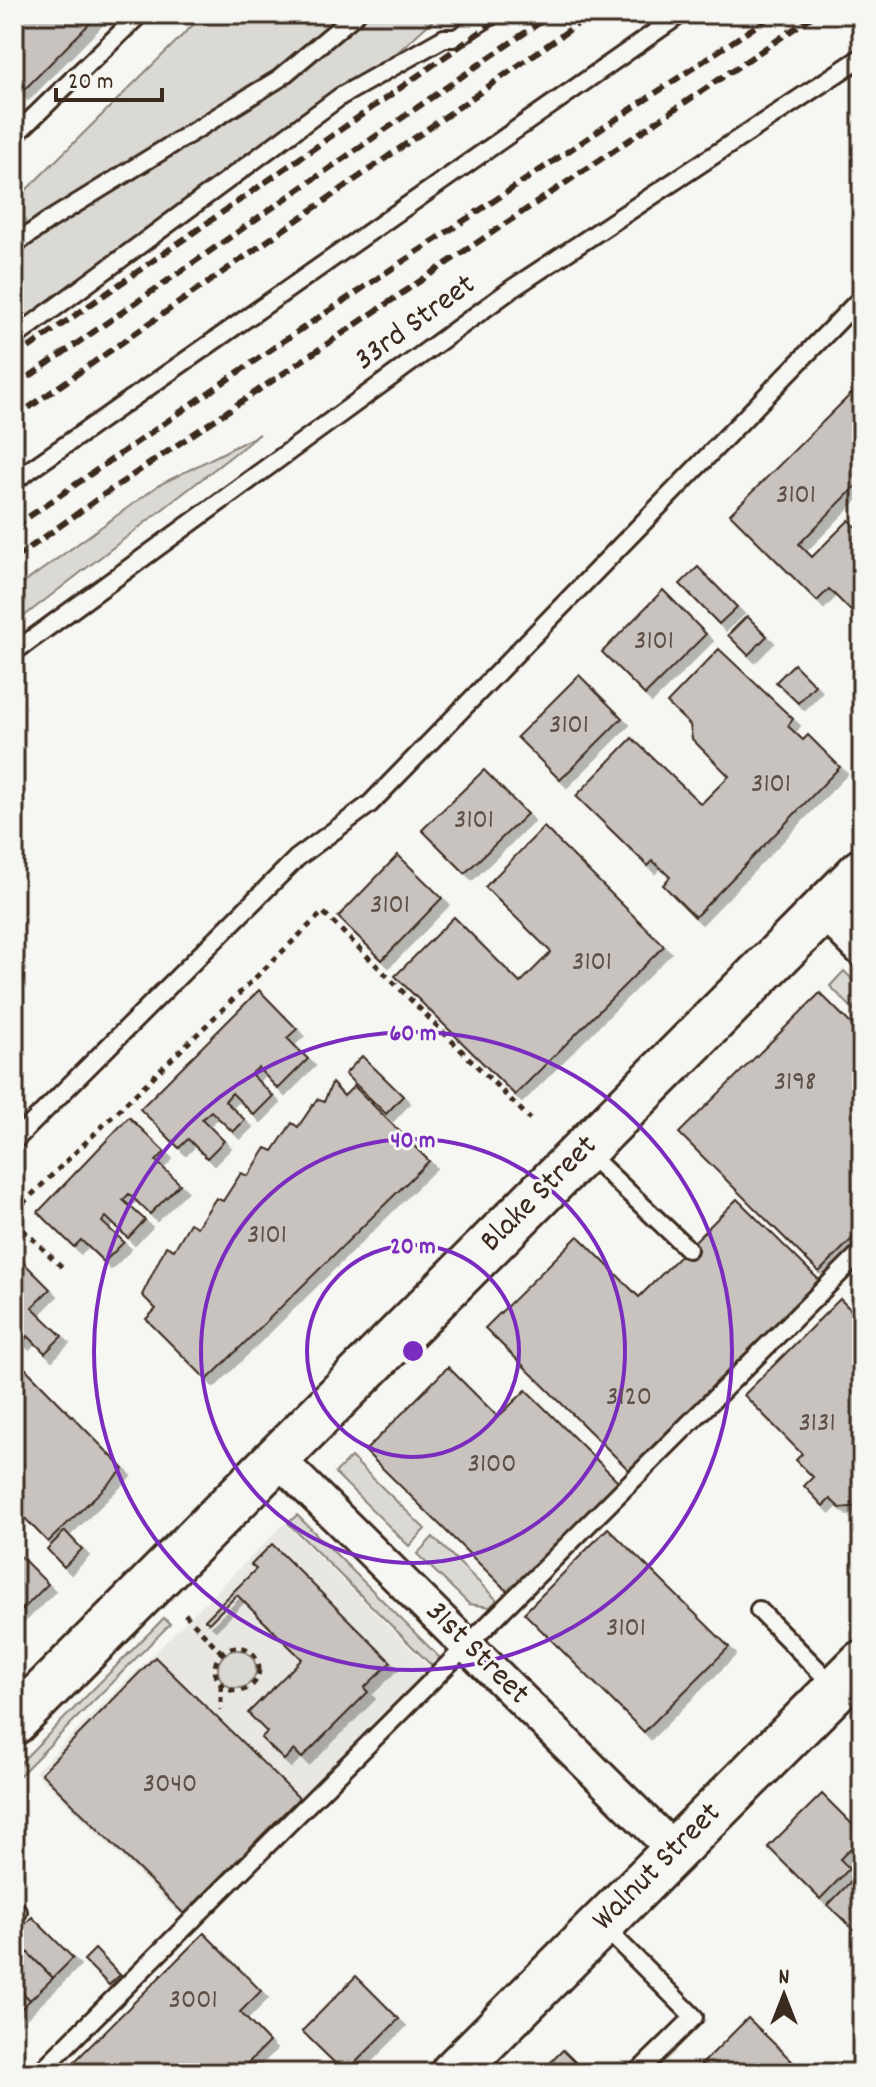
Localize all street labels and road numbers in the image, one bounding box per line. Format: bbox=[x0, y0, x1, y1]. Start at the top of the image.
street label: 33rd Street bbox=[346, 264, 486, 384]
street label: Blake Street bbox=[471, 1126, 609, 1264]
street label: 31st Street bbox=[413, 1591, 539, 1717]
street label: Walnut Street bbox=[583, 1793, 733, 1943]

